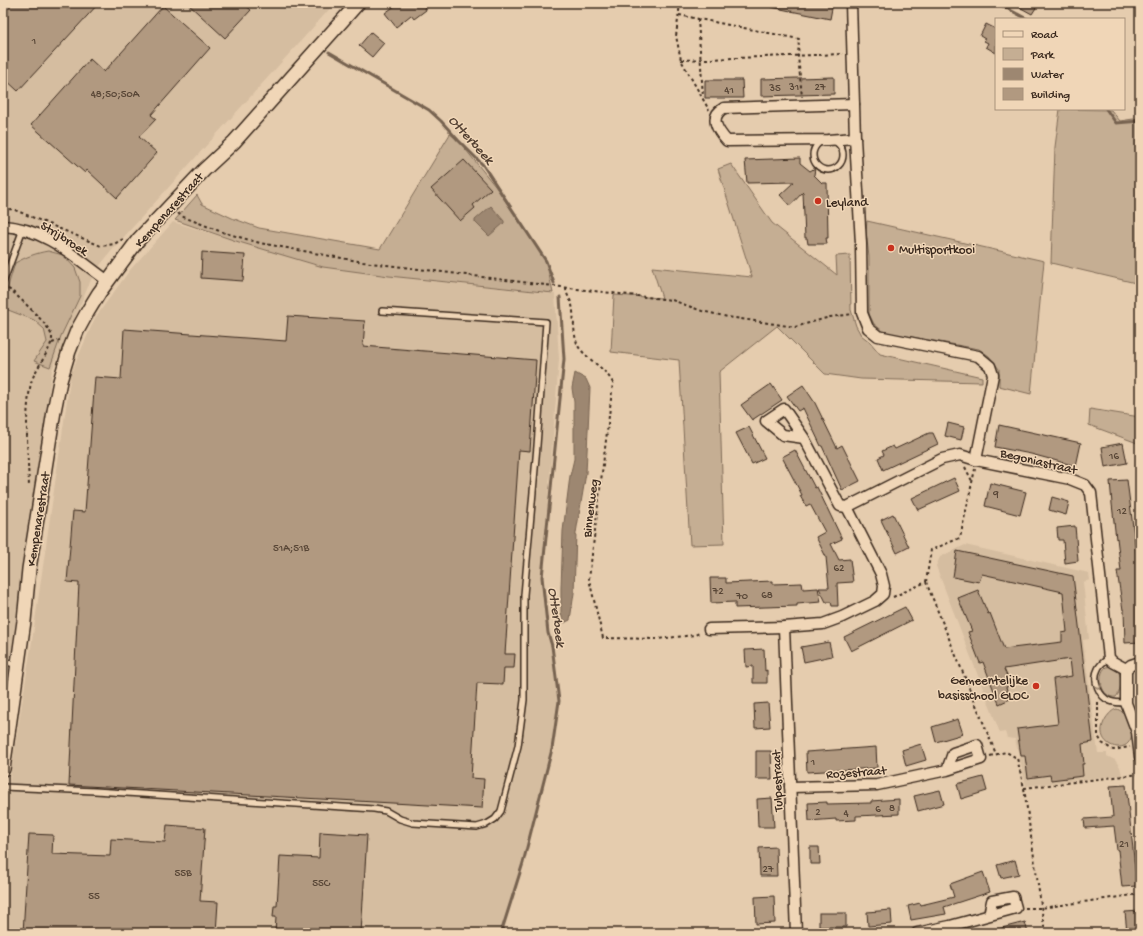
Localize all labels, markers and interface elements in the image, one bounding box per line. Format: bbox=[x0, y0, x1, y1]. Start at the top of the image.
legend bbox=[995, 18, 1125, 110]
text: Road bbox=[1031, 29, 1058, 43]
house number: 1 bbox=[31, 36, 36, 48]
text: Park bbox=[1030, 49, 1056, 63]
text: Water bbox=[1031, 69, 1065, 83]
house number: 31 bbox=[788, 82, 799, 94]
house number: 27 bbox=[814, 82, 826, 94]
house number: 35 bbox=[768, 83, 781, 95]
house number: 41 bbox=[724, 85, 734, 97]
house number: 48;50;50A bbox=[91, 89, 140, 101]
text: Building bbox=[1030, 89, 1070, 103]
water label: Otterbeek bbox=[444, 113, 498, 170]
street label: Kempenarestraat bbox=[132, 169, 208, 251]
marker: Leyland bbox=[813, 196, 823, 206]
place label: Leyland bbox=[826, 196, 869, 211]
street label: Strijbroek bbox=[37, 219, 91, 260]
marker: Multisportkooi bbox=[886, 243, 896, 253]
place label: Multisportkooi bbox=[899, 243, 975, 258]
street label: Begoniastraat bbox=[998, 446, 1080, 479]
house number: 16 bbox=[1108, 451, 1119, 463]
street label: Kempenarestraat bbox=[25, 469, 55, 568]
street label: Binnenweg bbox=[580, 478, 603, 539]
house number: 9 bbox=[992, 489, 999, 501]
house number: 12 bbox=[1116, 506, 1128, 518]
house number: 51A;51B bbox=[273, 543, 309, 555]
house number: 62 bbox=[834, 563, 845, 575]
water label: Otterbeek bbox=[543, 586, 568, 650]
house number: 72 bbox=[711, 586, 724, 598]
house number: 68 bbox=[761, 590, 773, 602]
house number: 70 bbox=[735, 591, 748, 603]
place label: Gemeentelijke basisschool GLOC bbox=[938, 674, 1029, 704]
marker: Gemeentelijke basisschool GLOC bbox=[1031, 681, 1041, 691]
one-way arrow bbox=[1094, 684, 1102, 691]
street label: Tulpestraat bbox=[770, 748, 787, 813]
house number: 1 bbox=[810, 757, 815, 769]
street label: Rozestraat bbox=[826, 764, 889, 783]
house number: 8 bbox=[889, 803, 895, 815]
house number: 6 bbox=[875, 804, 881, 816]
house number: 2 bbox=[815, 807, 821, 819]
house number: 4 bbox=[843, 808, 849, 820]
house number: 21 bbox=[1119, 839, 1129, 851]
house number: 27 bbox=[762, 864, 774, 876]
house number: 55B bbox=[174, 868, 192, 880]
house number: 55C bbox=[312, 878, 331, 890]
house number: 55 bbox=[88, 891, 100, 903]

